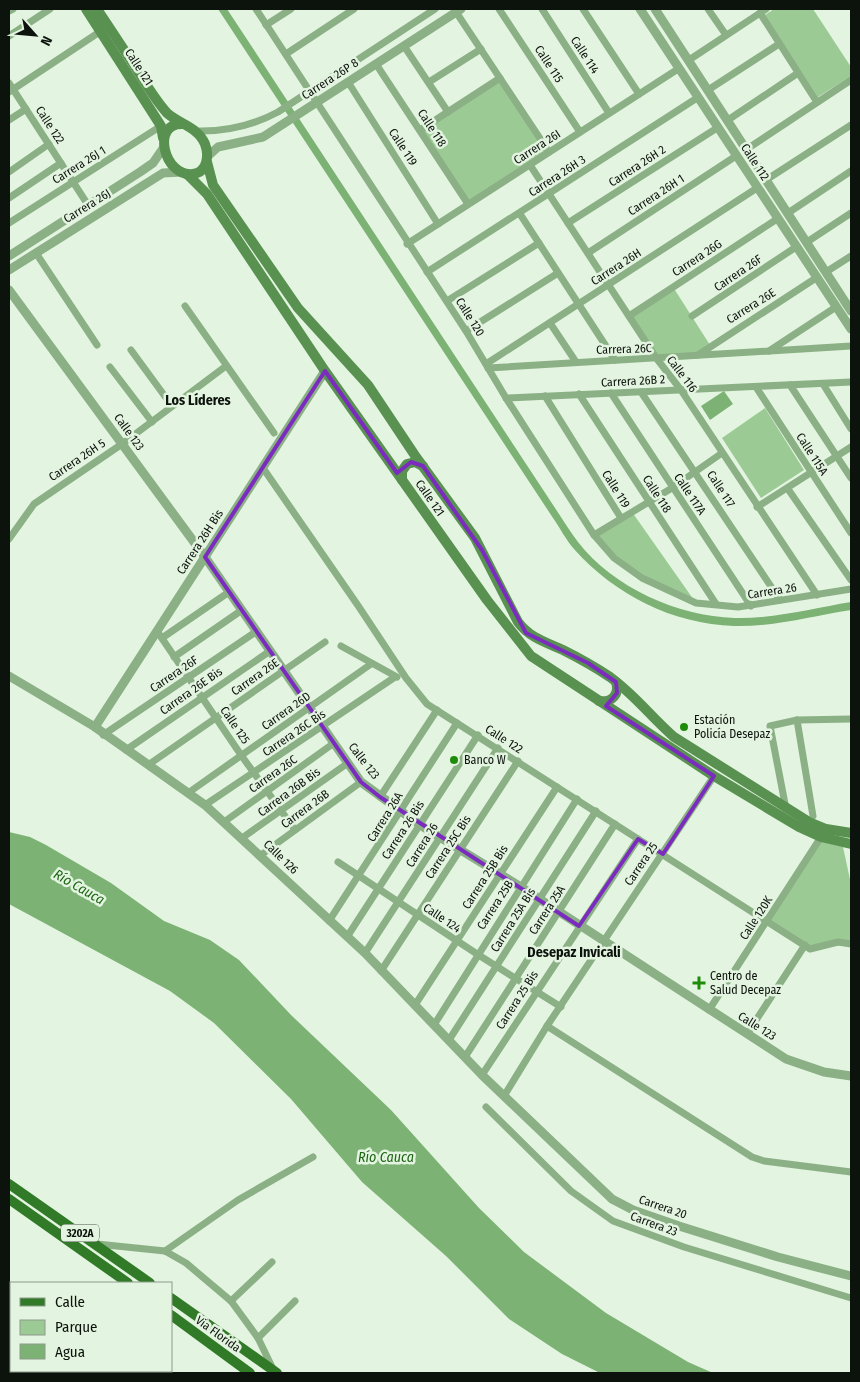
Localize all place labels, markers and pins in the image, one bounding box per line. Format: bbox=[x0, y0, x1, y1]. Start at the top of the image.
place label: Estación Policía Desepaz bbox=[694, 713, 770, 741]
marker: Estación Policía Desepaz bbox=[678, 721, 690, 733]
place label: Banco W bbox=[464, 753, 506, 767]
marker: Banco W bbox=[448, 754, 460, 766]
place label: Centro de Salud Decepaz bbox=[710, 969, 781, 997]
marker: Centro de Salud Decepaz bbox=[692, 976, 706, 990]

